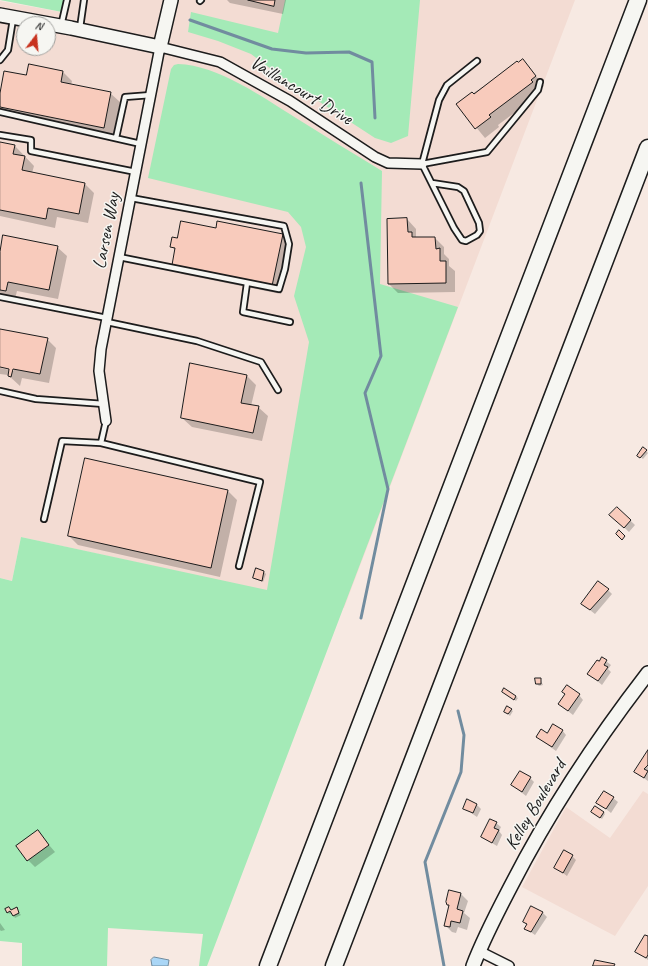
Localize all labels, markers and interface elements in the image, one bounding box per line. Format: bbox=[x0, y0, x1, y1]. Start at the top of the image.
north arrow bbox=[16, 16, 56, 56]
text: N bbox=[34, 18, 44, 33]
street label: Vaillancourt Drive bbox=[246, 52, 356, 130]
street label: Larsen Way bbox=[88, 191, 126, 271]
street label: Kelley Boulevard bbox=[500, 756, 572, 854]

